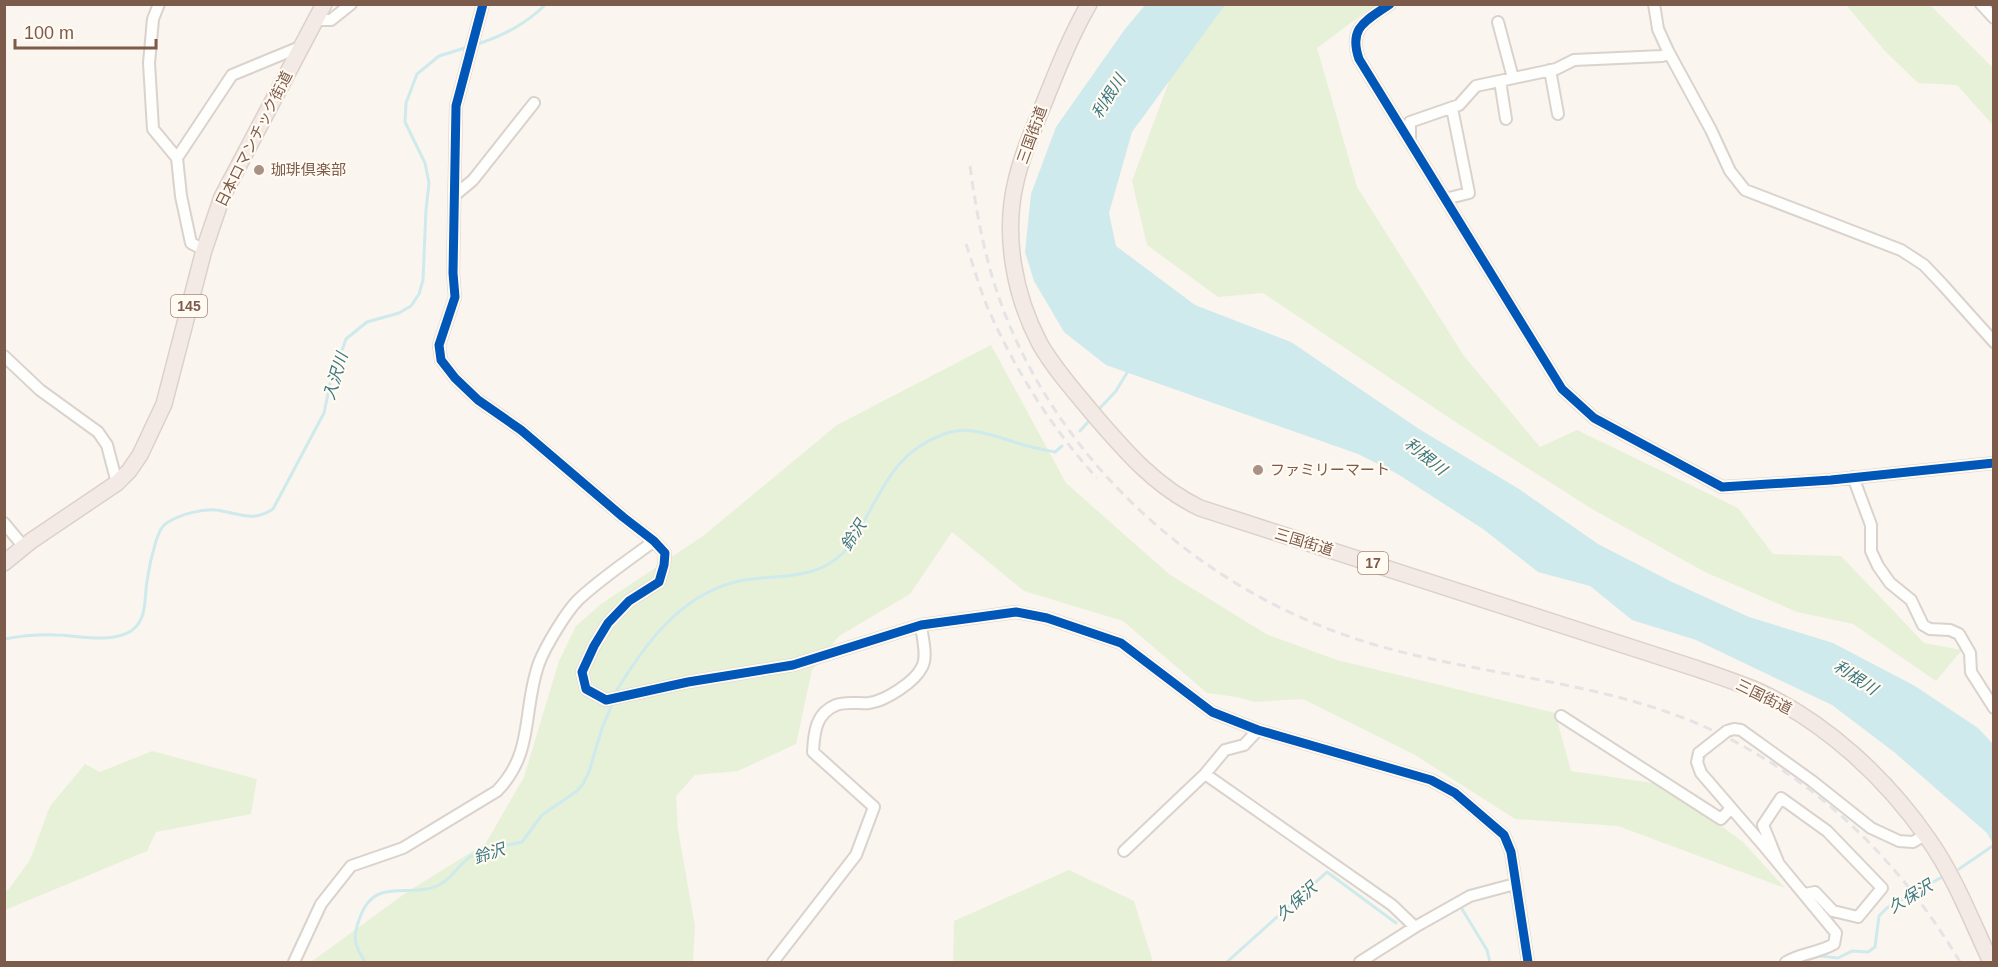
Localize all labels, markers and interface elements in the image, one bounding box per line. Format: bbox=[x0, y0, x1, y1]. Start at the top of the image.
scale bar bbox=[15, 12, 156, 50]
text: 100 m bbox=[24, 23, 74, 43]
street label: 日本ロマンチック街道 bbox=[212, 68, 295, 209]
water label: 利根川 bbox=[1088, 70, 1129, 121]
street label: 三国街道 bbox=[1013, 104, 1050, 166]
place label: 珈琲倶楽部 bbox=[271, 161, 346, 178]
marker: 珈琲倶楽部 bbox=[252, 163, 266, 177]
road number: 145 bbox=[171, 295, 207, 317]
water label: 入沢川 bbox=[320, 349, 351, 402]
water label: 利根川 bbox=[1402, 435, 1451, 479]
place label: ファミリーマート bbox=[1270, 461, 1390, 478]
marker: ファミリーマート bbox=[1251, 463, 1265, 477]
water label: 鈴沢 bbox=[838, 516, 870, 553]
street label: 三国街道 bbox=[1273, 525, 1335, 558]
road number: 17 bbox=[1358, 552, 1388, 574]
water label: 利根川 bbox=[1831, 657, 1882, 699]
street label: 三国街道 bbox=[1734, 676, 1795, 717]
water label: 鈴沢 bbox=[471, 840, 509, 867]
water label: 久保沢 bbox=[1885, 876, 1937, 916]
water label: 久保沢 bbox=[1273, 878, 1321, 924]

